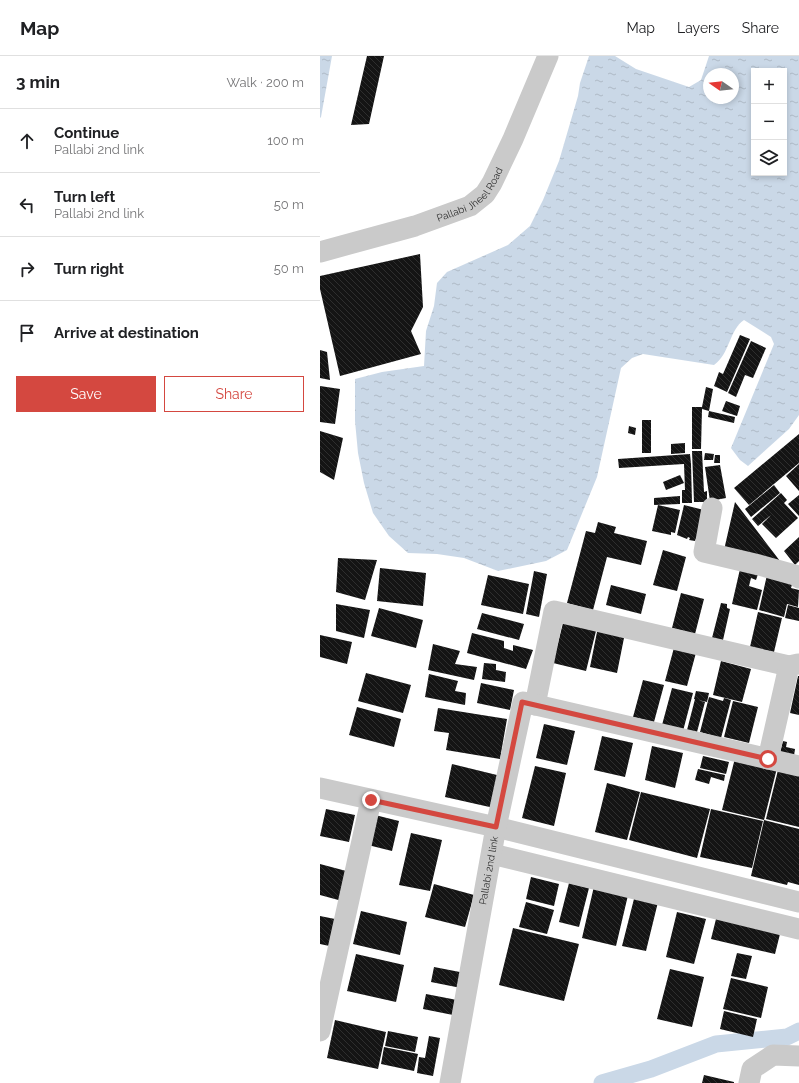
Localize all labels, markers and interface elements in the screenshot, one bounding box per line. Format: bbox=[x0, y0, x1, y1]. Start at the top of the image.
text: Map bbox=[20, 17, 59, 39]
text: Map bbox=[627, 20, 655, 36]
text: Layers bbox=[677, 20, 720, 36]
text: Share bbox=[742, 20, 779, 36]
north arrow bbox=[703, 68, 739, 104]
map controls bbox=[751, 68, 787, 176]
button: + bbox=[751, 68, 787, 104]
text: 3 min bbox=[16, 72, 60, 92]
text: Walk · 200 m bbox=[227, 75, 304, 90]
button: − bbox=[751, 104, 787, 140]
text: Continue bbox=[54, 124, 119, 142]
icon: ahead bbox=[16, 130, 38, 152]
text: 100 m bbox=[267, 133, 304, 148]
button: layers bbox=[751, 140, 787, 176]
text: Pallabi 2nd link bbox=[54, 142, 144, 157]
street label: Pallabi Jheel Road bbox=[435, 165, 505, 224]
text: Turn left bbox=[54, 188, 115, 206]
icon: left bbox=[16, 194, 38, 216]
text: 50 m bbox=[274, 197, 304, 212]
text: Pallabi 2nd link bbox=[54, 206, 144, 221]
icon: right bbox=[16, 258, 38, 280]
text: Turn right bbox=[54, 260, 124, 278]
text: 50 m bbox=[274, 261, 304, 276]
icon: arrive bbox=[16, 322, 38, 344]
text: Arrive at destination bbox=[54, 324, 199, 342]
button: Save bbox=[16, 376, 156, 412]
button: Share bbox=[164, 376, 304, 412]
route start bbox=[759, 750, 777, 768]
route end bbox=[362, 791, 380, 809]
street label: Pallabi 2nd link bbox=[477, 835, 500, 906]

